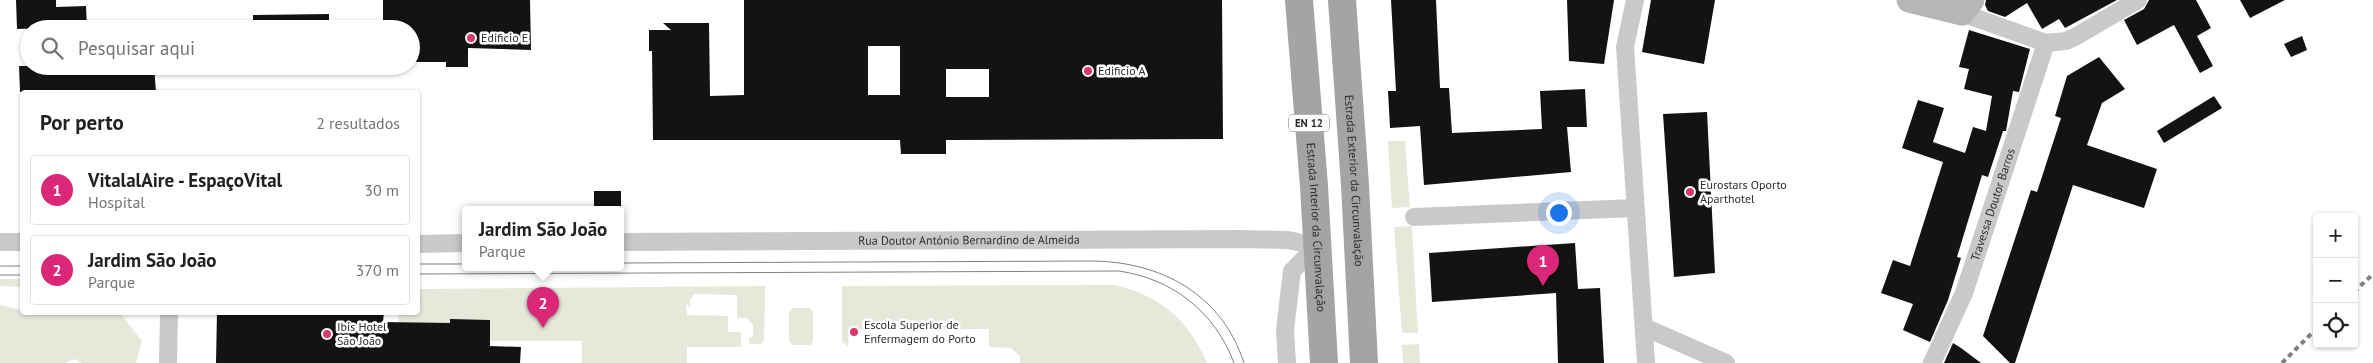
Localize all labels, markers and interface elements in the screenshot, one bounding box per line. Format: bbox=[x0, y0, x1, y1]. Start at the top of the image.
search box bbox=[20, 20, 420, 75]
place label: Edificio E bbox=[481, 30, 528, 45]
marker: Edificio E bbox=[465, 32, 477, 44]
icon: search bbox=[38, 34, 66, 62]
text: Pesquisar aqui bbox=[78, 36, 195, 60]
place label: Edificio A bbox=[1098, 63, 1145, 78]
marker: Edificio A bbox=[1082, 65, 1094, 77]
street label: Estrada Exterior da Circunvalação bbox=[1342, 94, 1367, 267]
text: Por perto bbox=[40, 109, 124, 136]
text: 2 resultados bbox=[316, 113, 400, 133]
road number: EN 12 bbox=[1289, 115, 1329, 132]
street label: Estrada Interior da Circunvalação bbox=[1304, 142, 1329, 312]
street label: Travessa Doutor Barros bbox=[1967, 146, 2018, 263]
text: VitalalAire - EspaçoVital bbox=[88, 168, 282, 192]
place label: Eurostars Oporto Aparthotel bbox=[1700, 177, 1787, 206]
text: 1 bbox=[52, 180, 62, 200]
text: 30 m bbox=[364, 180, 399, 200]
marker: Eurostars Oporto Aparthotel bbox=[1684, 186, 1696, 198]
text: Hospital bbox=[88, 192, 145, 212]
your location bbox=[1546, 200, 1572, 226]
popup bbox=[462, 206, 624, 271]
map controls bbox=[2313, 213, 2358, 348]
button: + bbox=[2313, 213, 2358, 258]
text: Jardim São João bbox=[479, 217, 607, 241]
street label: Rua Doutor António Bernardino de Almeida bbox=[858, 232, 1080, 248]
text: Parque bbox=[479, 241, 526, 261]
pin: 1 bbox=[1527, 245, 1559, 286]
text: Jardim São João bbox=[88, 248, 217, 272]
button: − bbox=[2313, 258, 2358, 303]
text: 2 bbox=[52, 260, 62, 280]
text: 370 m bbox=[356, 260, 399, 280]
text: Parque bbox=[88, 272, 135, 292]
pin: 2 bbox=[527, 287, 559, 328]
button: locate bbox=[2313, 303, 2358, 348]
place label: Escola Superior de Enfermagem do Porto bbox=[864, 317, 976, 346]
place label: Ibis Hotel São João bbox=[337, 319, 387, 348]
marker: Escola Superior de Enfermagem do Porto bbox=[848, 326, 860, 338]
marker: Ibis Hotel São João bbox=[321, 328, 333, 340]

